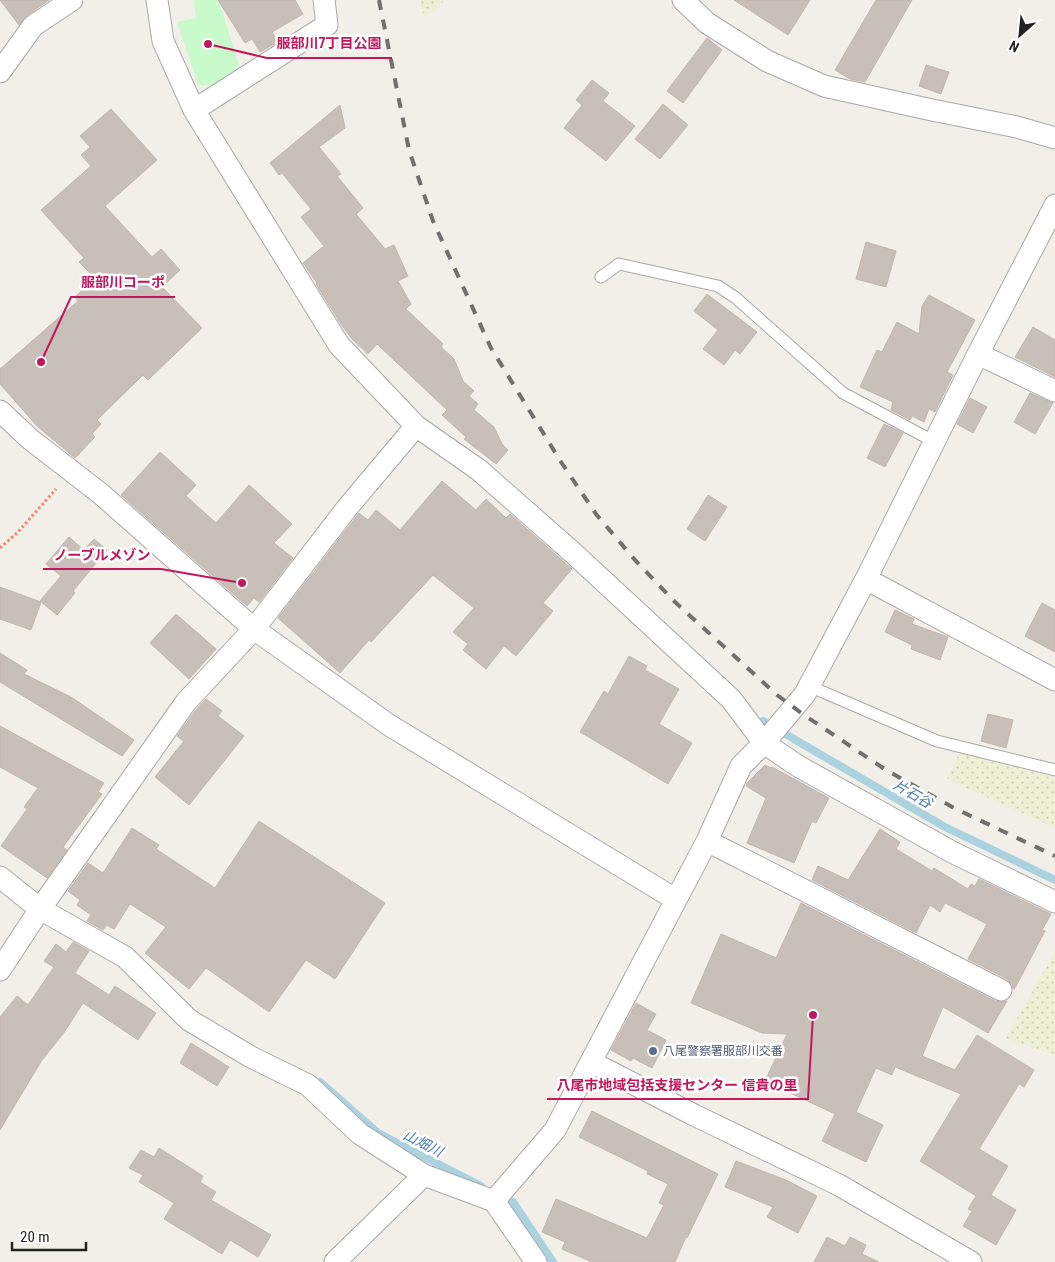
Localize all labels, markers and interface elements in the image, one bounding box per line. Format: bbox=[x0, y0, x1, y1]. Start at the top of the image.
north arrow bbox=[995, 10, 1045, 60]
callout: 服部川7丁目公園 bbox=[267, 29, 392, 58]
text: 服部川7丁目公園 bbox=[276, 35, 382, 51]
text: N bbox=[1007, 38, 1022, 56]
callout: 服部川コーポ bbox=[71, 268, 175, 297]
text: 服部川コーポ bbox=[81, 274, 165, 290]
callout: ノーブルメゾン bbox=[43, 540, 161, 569]
text: ノーブルメゾン bbox=[53, 547, 151, 563]
water label: 片石谷 bbox=[891, 777, 936, 812]
place label: 八尾警察署服部川交番 bbox=[663, 1044, 783, 1058]
marker: 八尾警察署服部川交番 bbox=[647, 1045, 659, 1057]
callout: 八尾市地域包括支援センター 信貴の里 bbox=[547, 1070, 808, 1099]
text: 八尾市地域包括支援センター 信貴の里 bbox=[556, 1077, 798, 1093]
water label: 山畑川 bbox=[401, 1126, 447, 1161]
scale bar bbox=[12, 1220, 86, 1252]
text: 20 m bbox=[20, 1228, 50, 1246]

